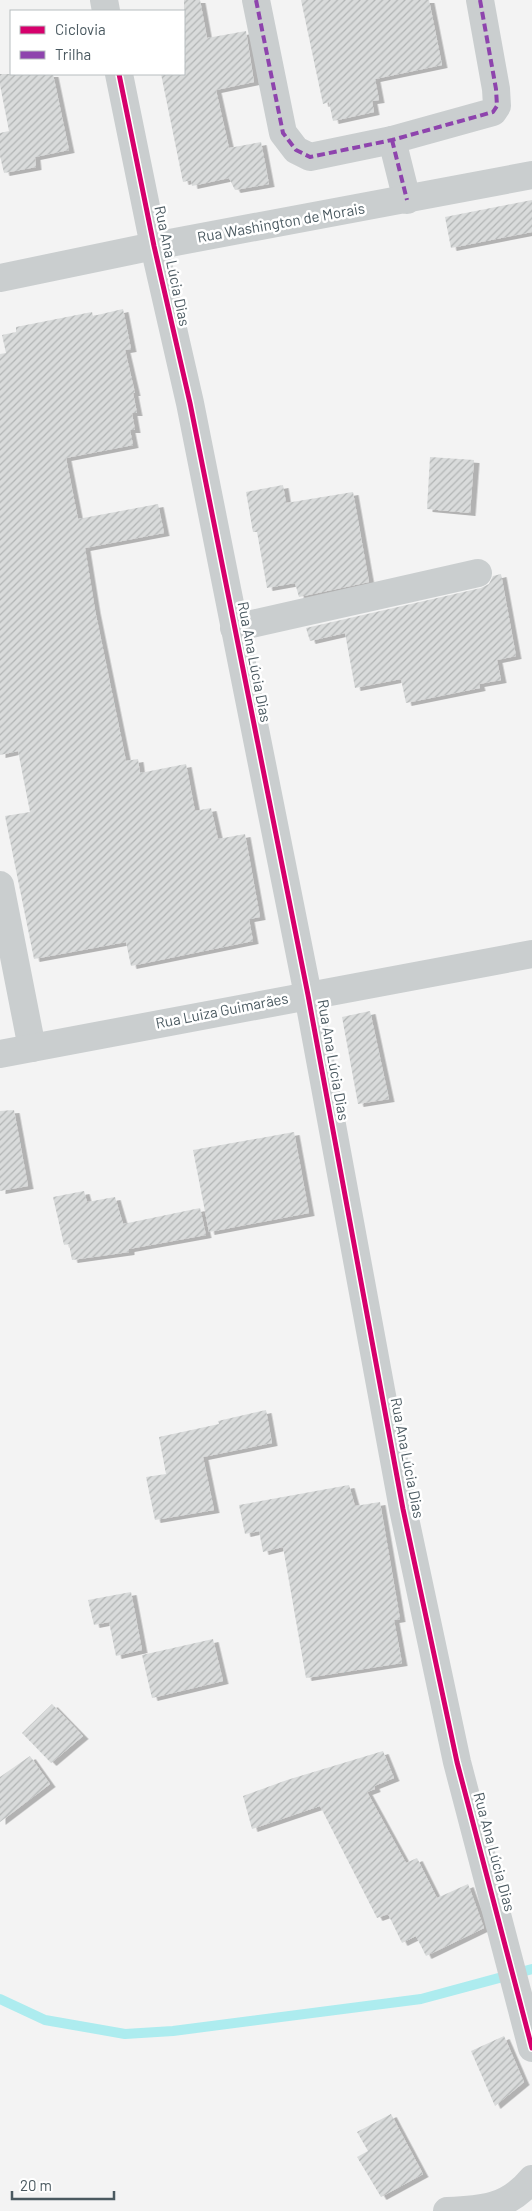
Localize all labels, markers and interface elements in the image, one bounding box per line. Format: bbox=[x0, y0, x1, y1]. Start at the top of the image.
legend bbox=[10, 10, 185, 75]
text: Ciclovia bbox=[55, 20, 106, 38]
text: Trilha bbox=[55, 45, 91, 63]
street label: Rua Washington de Morais bbox=[196, 198, 366, 246]
street label: Rua Ana Lúcia Dias bbox=[151, 204, 195, 328]
street label: Rua Ana Lúcia Dias bbox=[234, 600, 276, 724]
street label: Rua Luiza Guimarães bbox=[154, 988, 290, 1032]
street label: Rua Ana Lúcia Dias bbox=[314, 998, 353, 1122]
street label: Rua Ana Lúcia Dias bbox=[387, 1396, 429, 1520]
street label: Rua Ana Lúcia Dias bbox=[470, 1790, 520, 1913]
scale bar bbox=[12, 2168, 115, 2200]
text: 20 m bbox=[20, 2176, 52, 2194]

